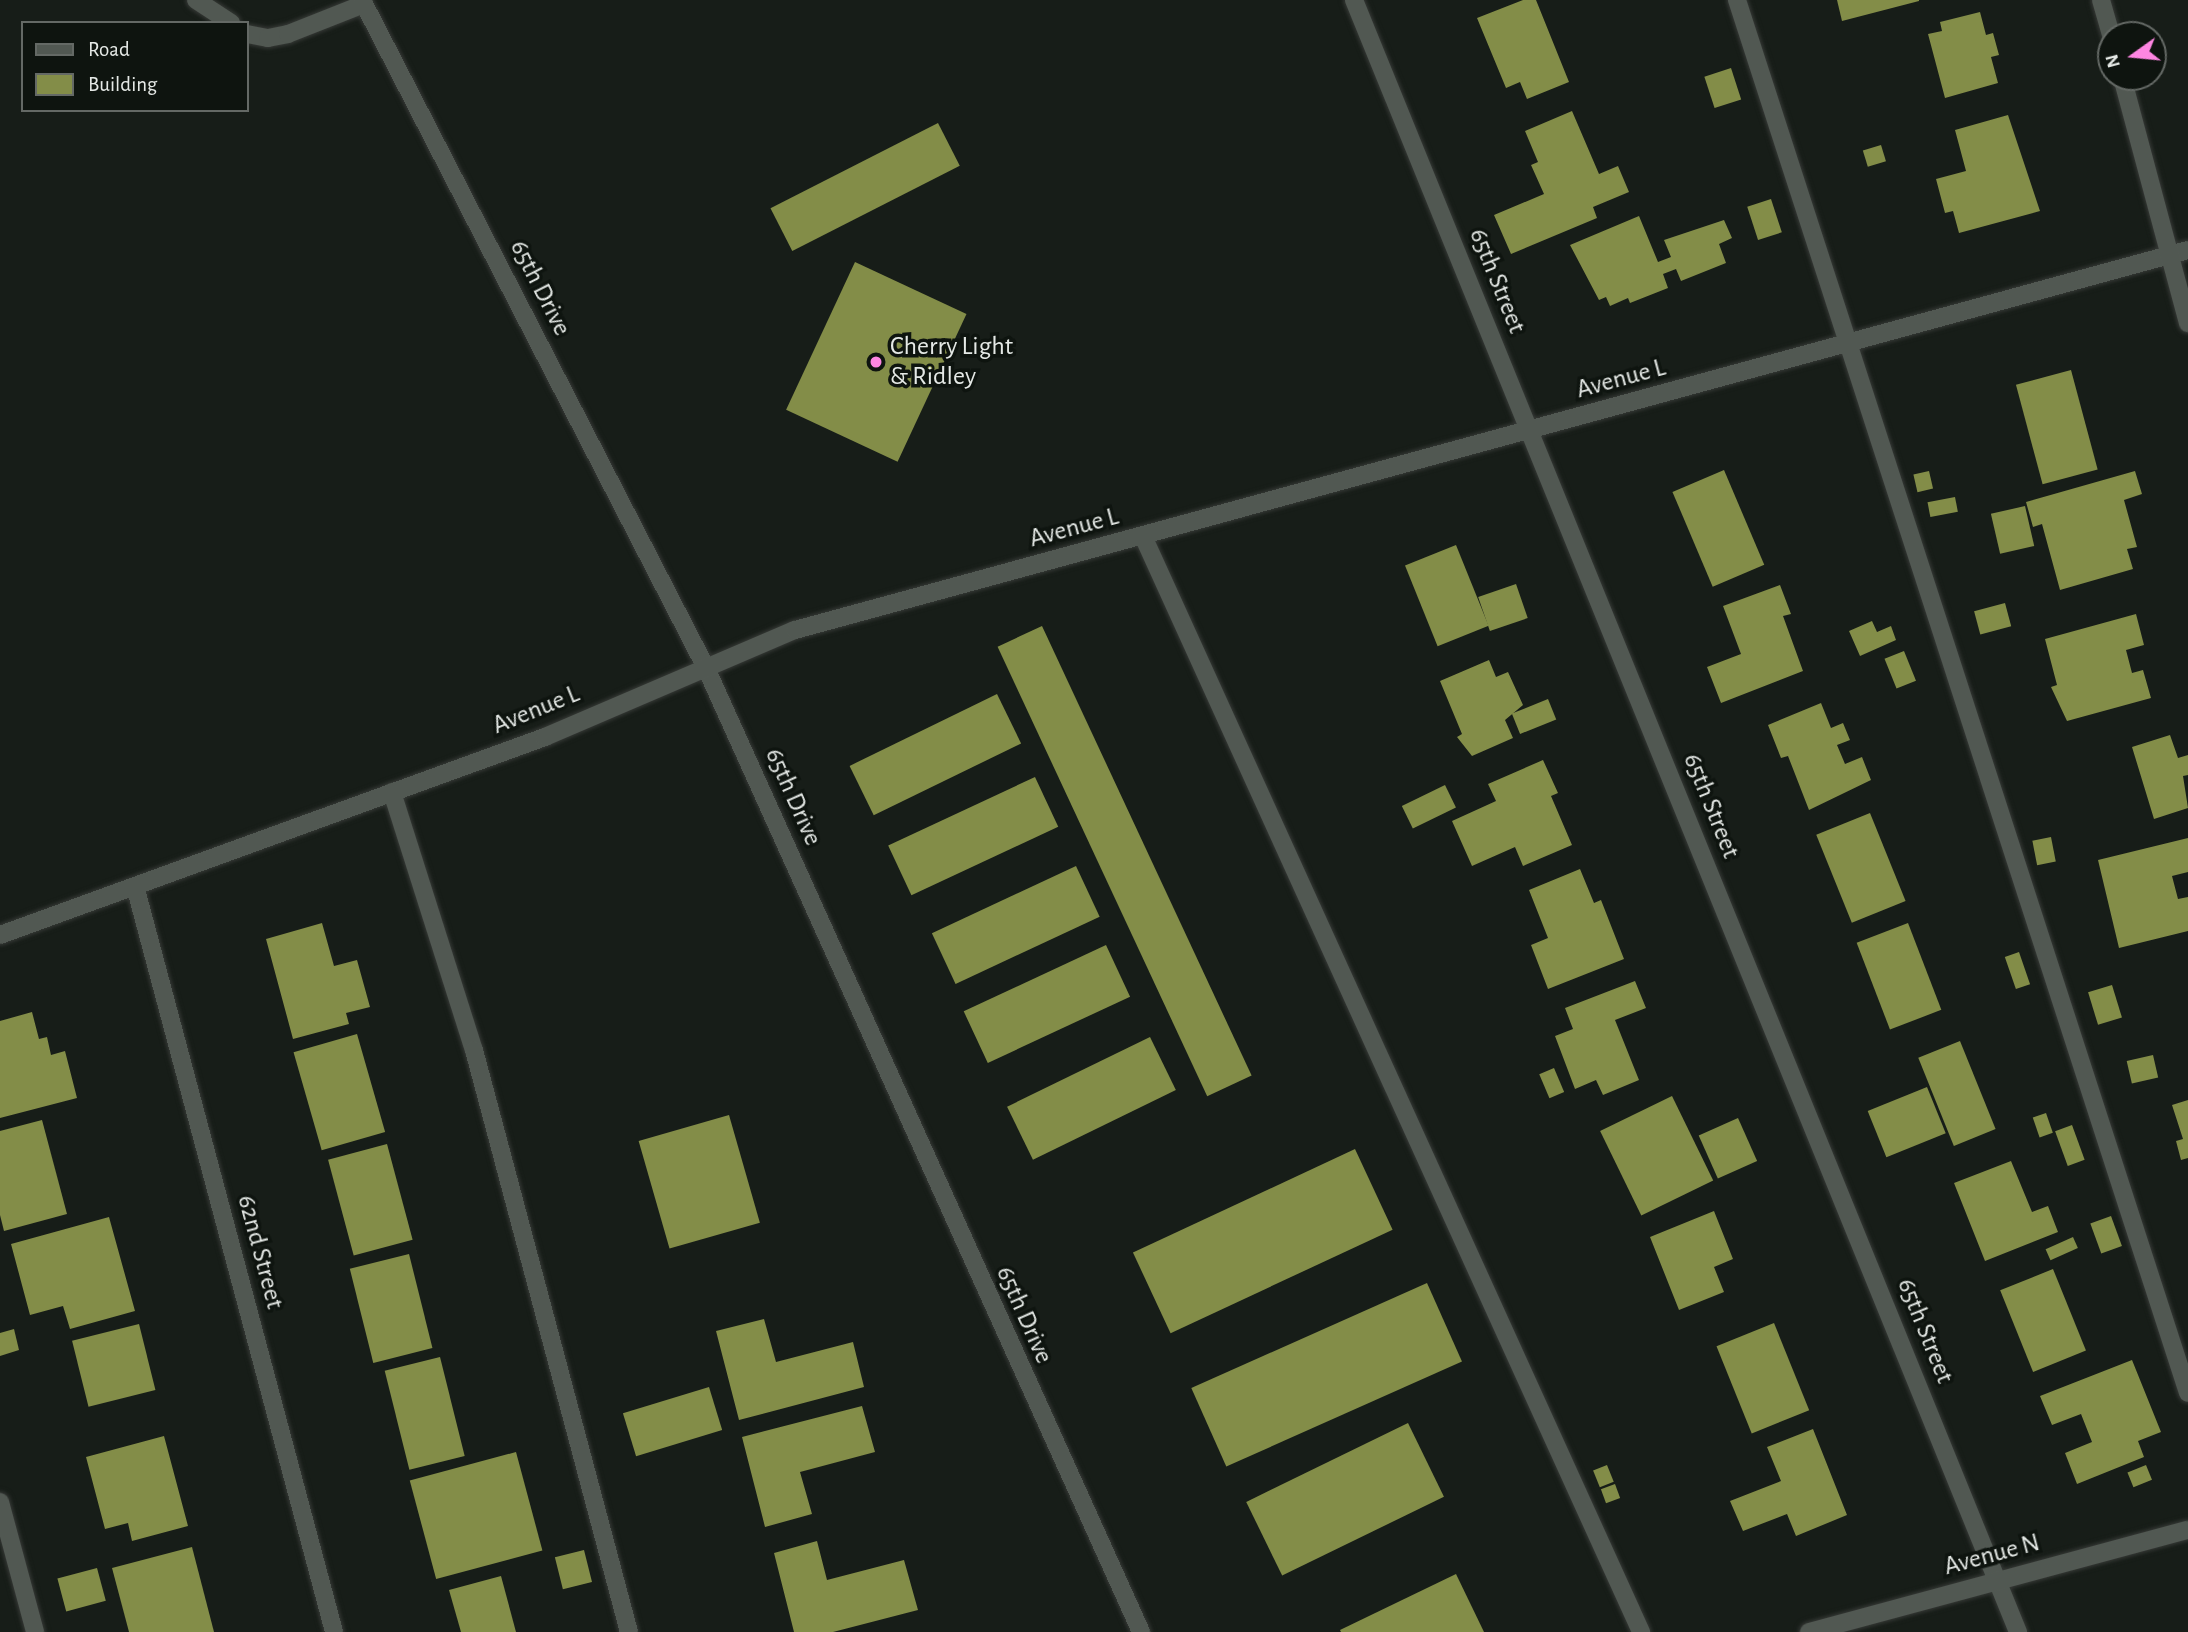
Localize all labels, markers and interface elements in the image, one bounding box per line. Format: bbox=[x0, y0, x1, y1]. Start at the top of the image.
legend bbox=[21, 21, 248, 112]
north arrow bbox=[2097, 21, 2167, 91]
text: Road bbox=[88, 39, 130, 60]
text: N bbox=[2102, 52, 2124, 70]
text: Building bbox=[88, 74, 157, 95]
street label: 65th Street bbox=[1462, 224, 1532, 338]
street label: 65th Drive bbox=[503, 235, 577, 341]
place label: Cherry Light & Ridley bbox=[890, 331, 1013, 392]
street label: Avenue L bbox=[1573, 352, 1669, 406]
marker: Cherry Light & Ridley bbox=[868, 354, 884, 370]
street label: Avenue L bbox=[1026, 501, 1122, 555]
street label: Avenue L bbox=[488, 679, 584, 741]
street label: 65th Drive bbox=[758, 743, 828, 851]
street label: 65th Street bbox=[1676, 749, 1746, 863]
street label: 62nd Street bbox=[230, 1192, 290, 1312]
street label: 65th Drive bbox=[989, 1261, 1059, 1369]
street label: 65th Street bbox=[1890, 1274, 1960, 1388]
street label: Avenue N bbox=[1941, 1527, 2043, 1583]

